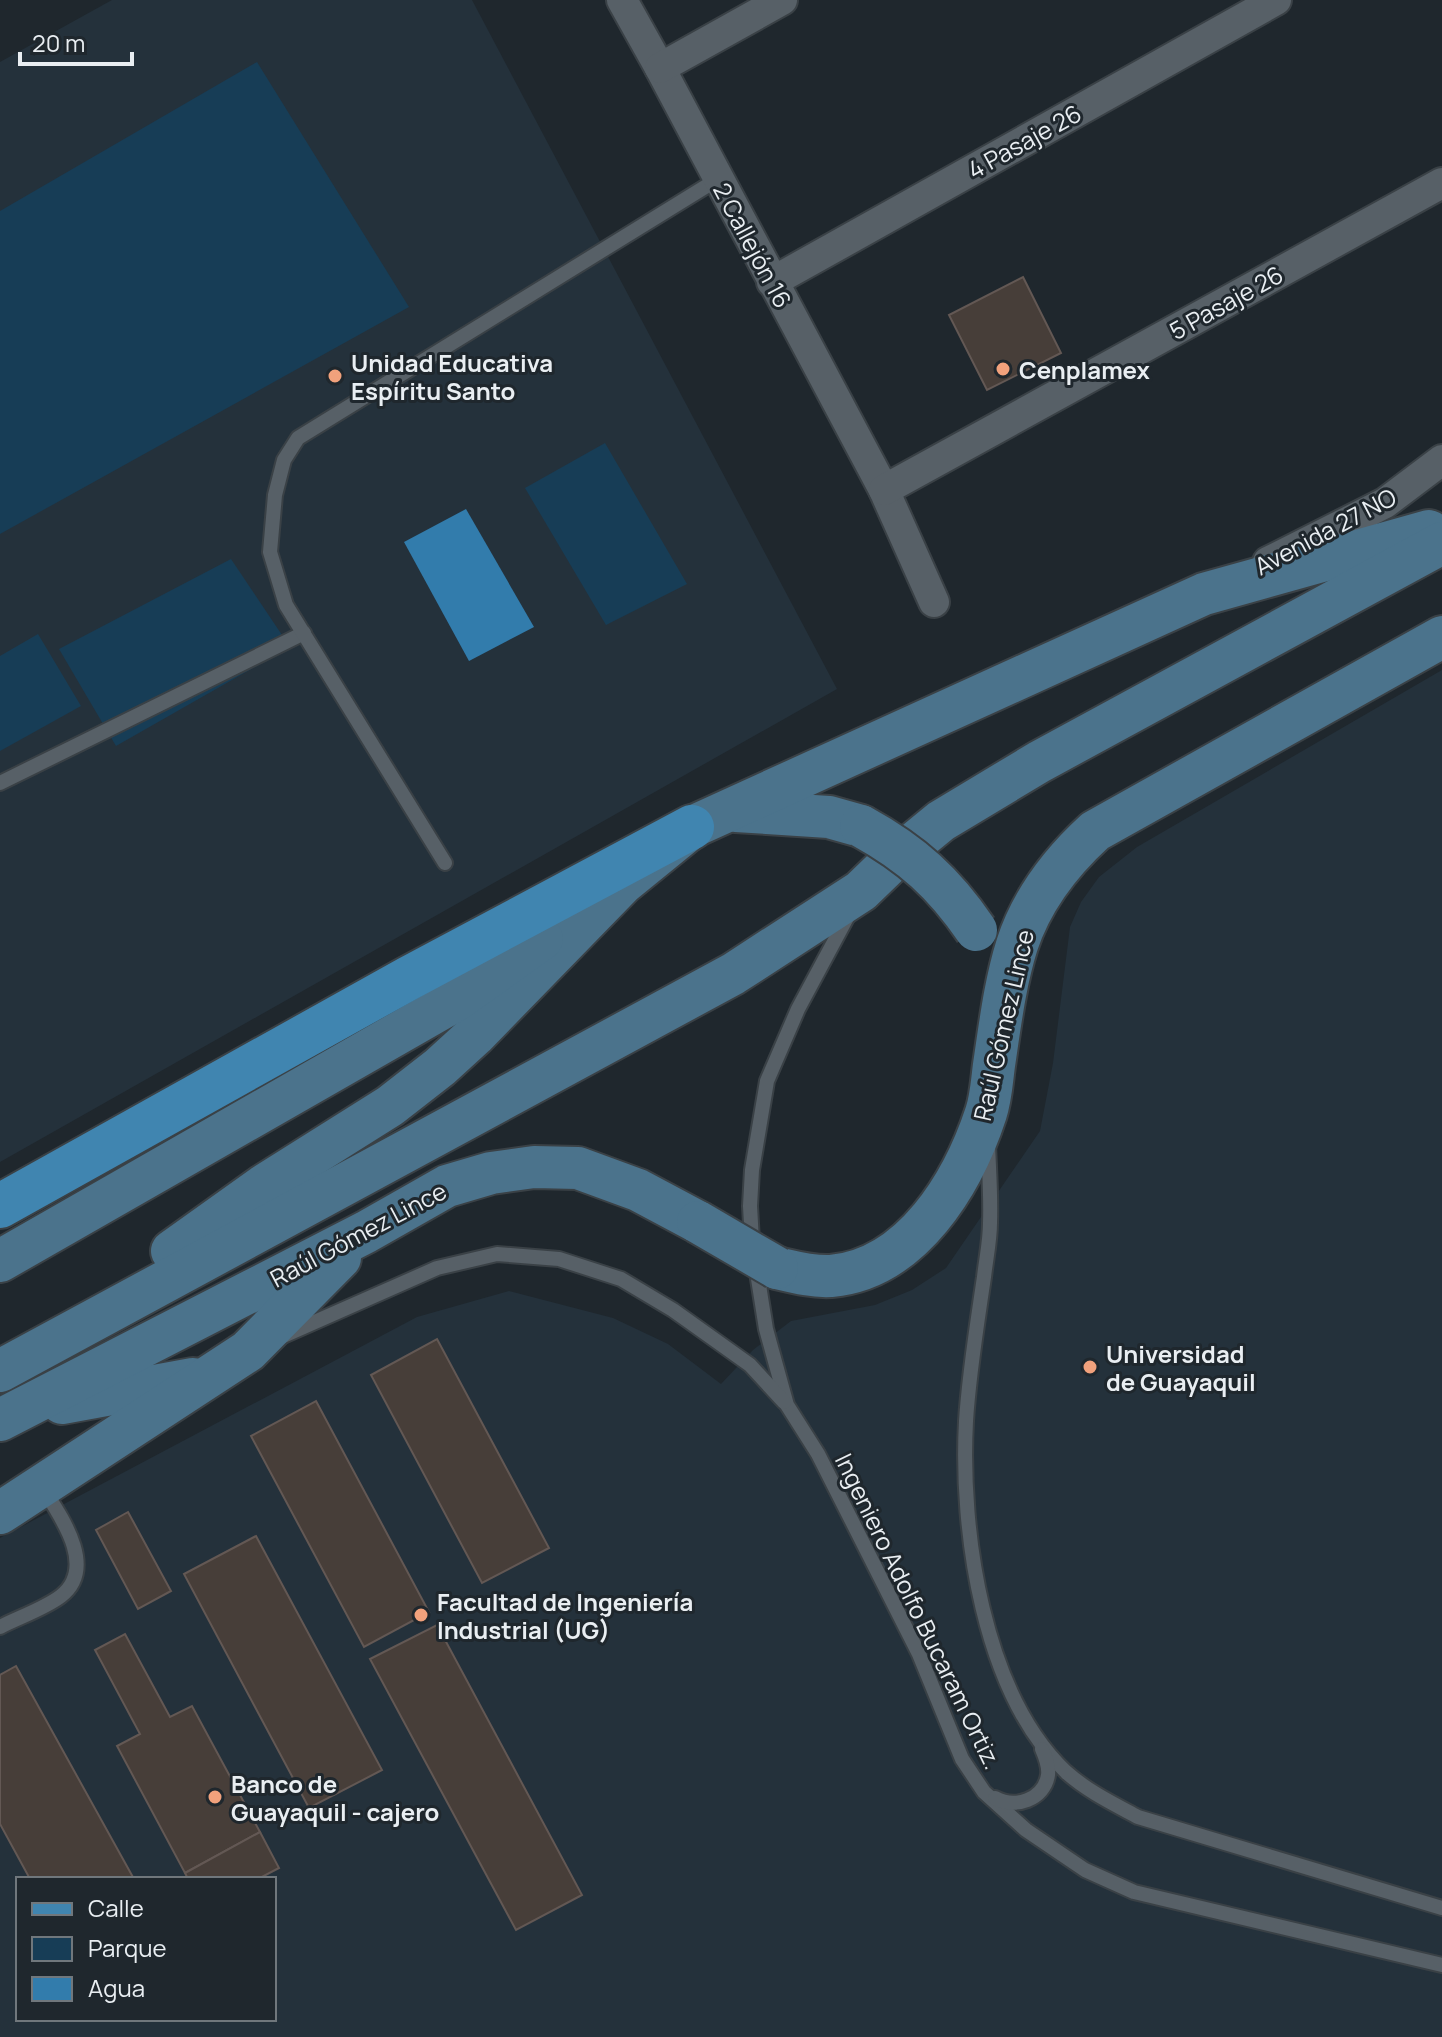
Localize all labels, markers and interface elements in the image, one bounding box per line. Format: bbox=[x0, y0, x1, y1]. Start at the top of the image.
scale bar bbox=[20, 16, 132, 66]
text: 20 m bbox=[32, 26, 85, 59]
street label: 4 Pasaje 26 bbox=[961, 96, 1087, 186]
street label: 2 Callejón 16 bbox=[706, 176, 800, 314]
street label: 5 Pasaje 26 bbox=[1163, 257, 1289, 347]
place label: Unidad Educativa Espíritu Santo bbox=[351, 346, 553, 407]
place label: Cenplamex bbox=[1019, 353, 1151, 386]
marker: Cenplamex bbox=[994, 360, 1012, 378]
marker: Unidad Educativa Espíritu Santo bbox=[326, 367, 344, 385]
street label: Avenida 27 NO bbox=[1248, 480, 1402, 582]
street label: Raúl Gómez Lince bbox=[965, 926, 1041, 1124]
street label: Raúl Gómez Lince bbox=[264, 1174, 452, 1294]
place label: Universidad de Guayaquil bbox=[1106, 1337, 1256, 1398]
marker: Universidad de Guayaquil bbox=[1081, 1358, 1099, 1376]
street label: Ingeniero Adolfo Bucaram Ortiz. bbox=[828, 1448, 1010, 1774]
place label: Facultad de Ingeniería Industrial (UG) bbox=[437, 1585, 693, 1646]
marker: Facultad de Ingeniería Industrial (UG) bbox=[412, 1606, 430, 1624]
place label: Banco de Guayaquil - cajero bbox=[231, 1767, 439, 1828]
marker: Banco de Guayaquil - cajero bbox=[206, 1788, 224, 1806]
legend bbox=[16, 1877, 276, 2021]
text: Calle bbox=[88, 1891, 144, 1924]
text: Parque bbox=[88, 1931, 166, 1964]
text: Agua bbox=[88, 1971, 145, 2004]

